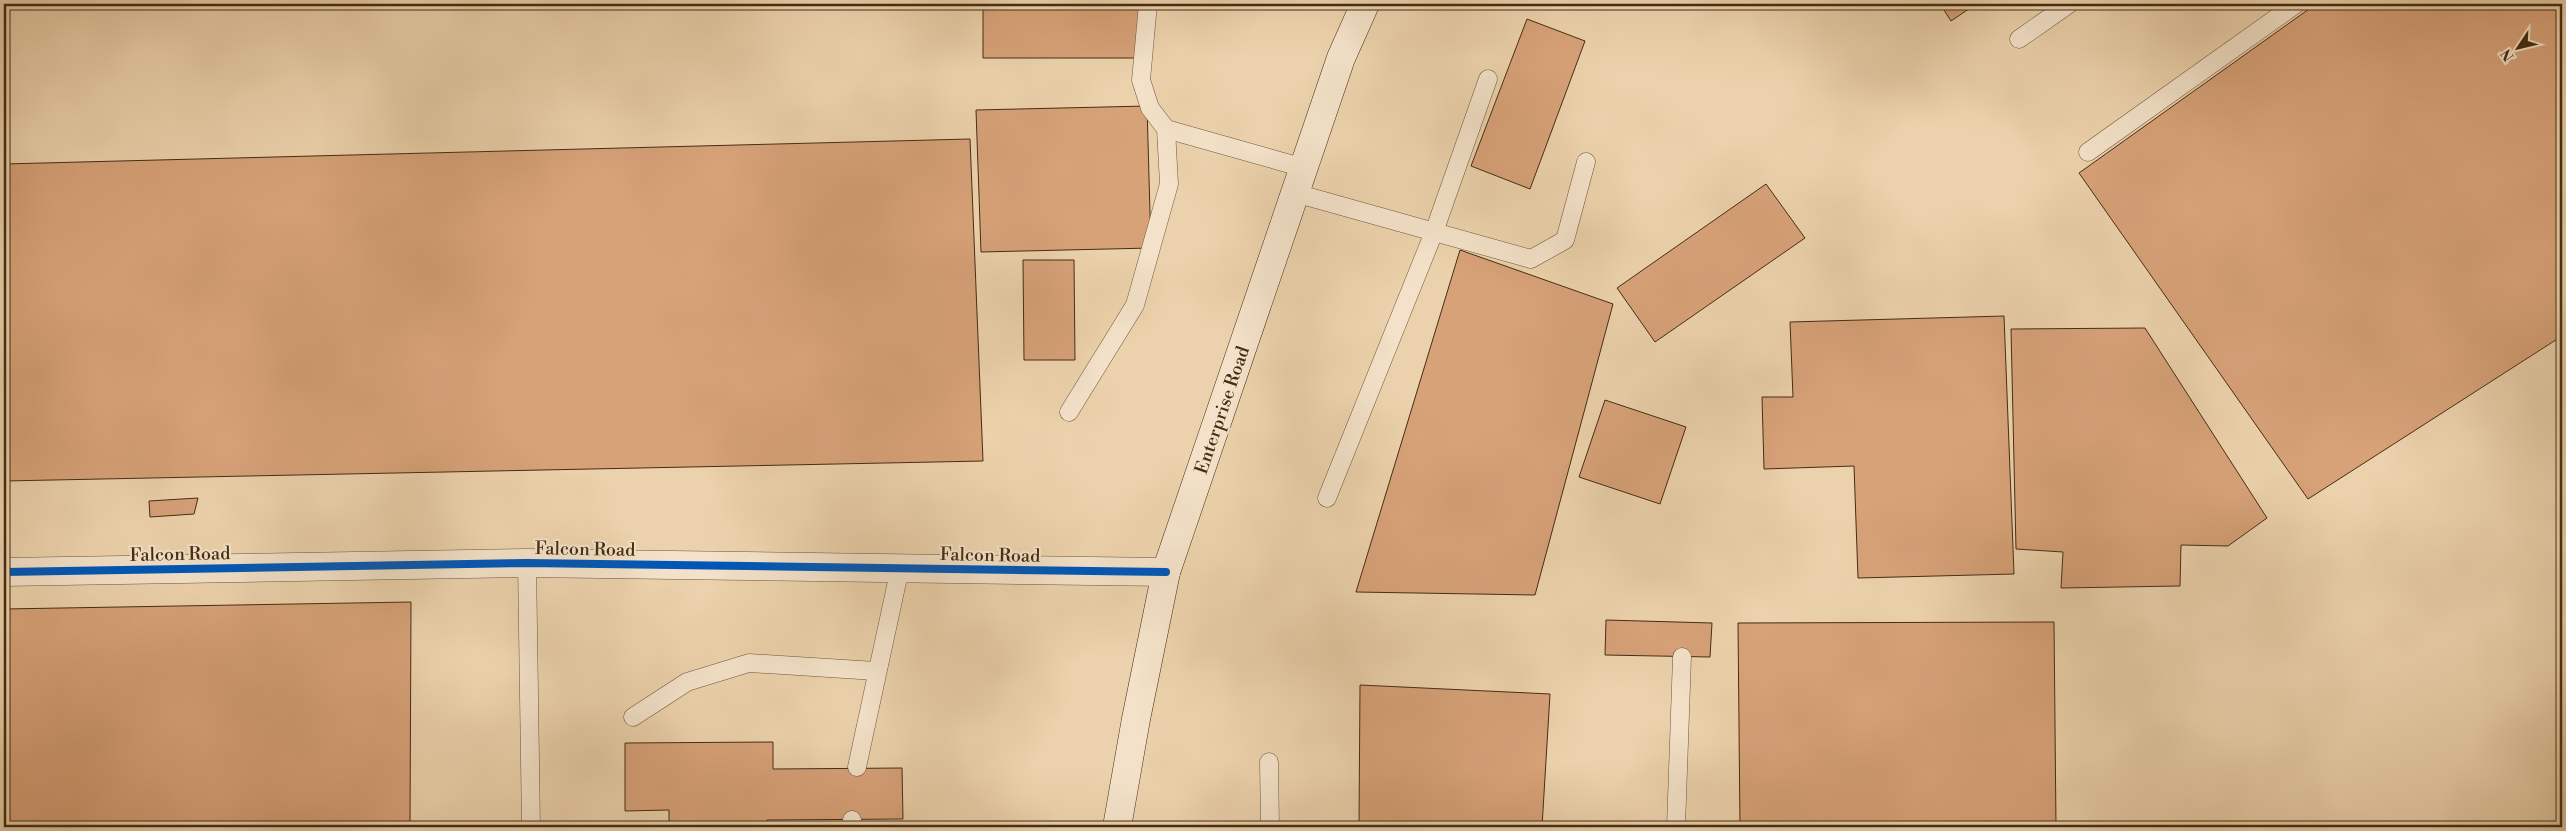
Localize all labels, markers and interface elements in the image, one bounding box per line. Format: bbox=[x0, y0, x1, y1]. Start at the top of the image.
north arrow bbox=[2494, 22, 2544, 72]
text: N bbox=[2498, 45, 2519, 65]
street label: Enterprise Road bbox=[1190, 342, 1255, 477]
street label: Falcon Road bbox=[535, 537, 636, 562]
street label: Falcon Road bbox=[130, 542, 231, 567]
street label: Falcon Road bbox=[940, 543, 1041, 568]

